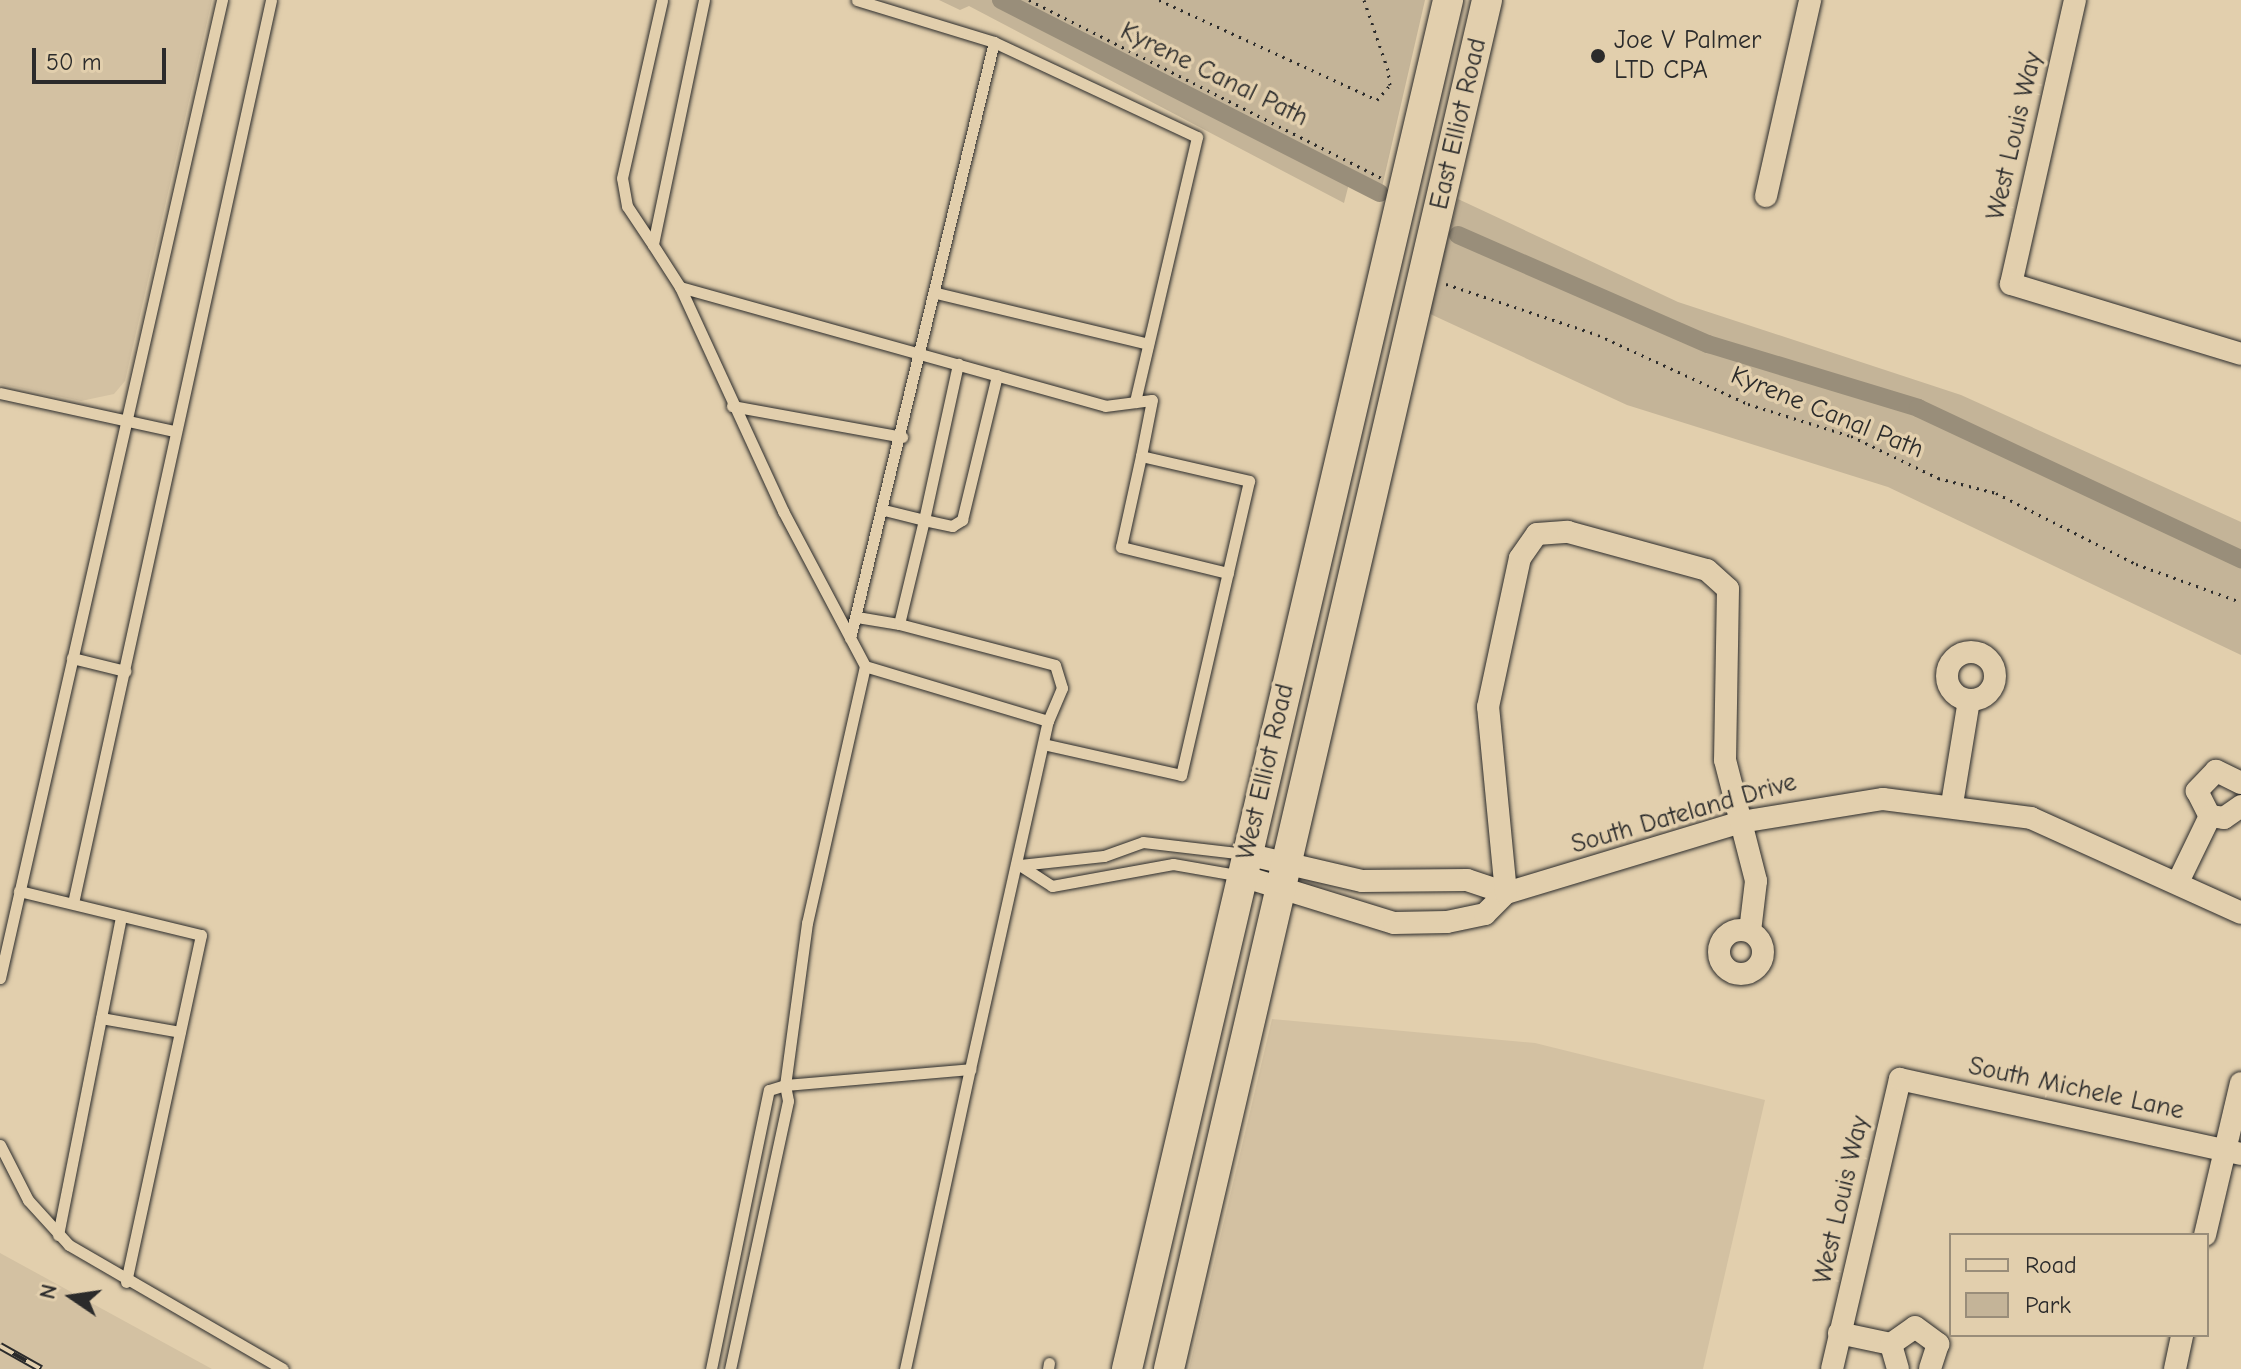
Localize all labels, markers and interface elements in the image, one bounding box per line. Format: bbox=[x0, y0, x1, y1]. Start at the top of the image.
street label: Kyrene Canal Path bbox=[1115, 16, 1313, 134]
place label: Joe V Palmer LTD CPA bbox=[1614, 25, 1761, 86]
scale bar bbox=[36, 32, 170, 82]
street label: East Elliot Road bbox=[1424, 35, 1494, 213]
marker: Joe V Palmer LTD CPA bbox=[1589, 47, 1607, 65]
text: 50 m bbox=[46, 48, 102, 76]
street label: West Louis Way bbox=[1981, 49, 2049, 223]
street label: Kyrene Canal Path bbox=[1726, 360, 1928, 466]
street label: West Elliot Road bbox=[1231, 681, 1301, 863]
street label: South Dateland Drive bbox=[1568, 767, 1800, 861]
street label: South Michele Lane bbox=[1965, 1051, 2187, 1127]
street label: West Louis Way bbox=[1808, 1113, 1876, 1287]
legend bbox=[1949, 1233, 2209, 1337]
text: Road bbox=[2025, 1251, 2077, 1279]
north arrow bbox=[32, 1257, 112, 1337]
text: N bbox=[34, 1282, 63, 1302]
text: Park bbox=[2025, 1291, 2071, 1319]

